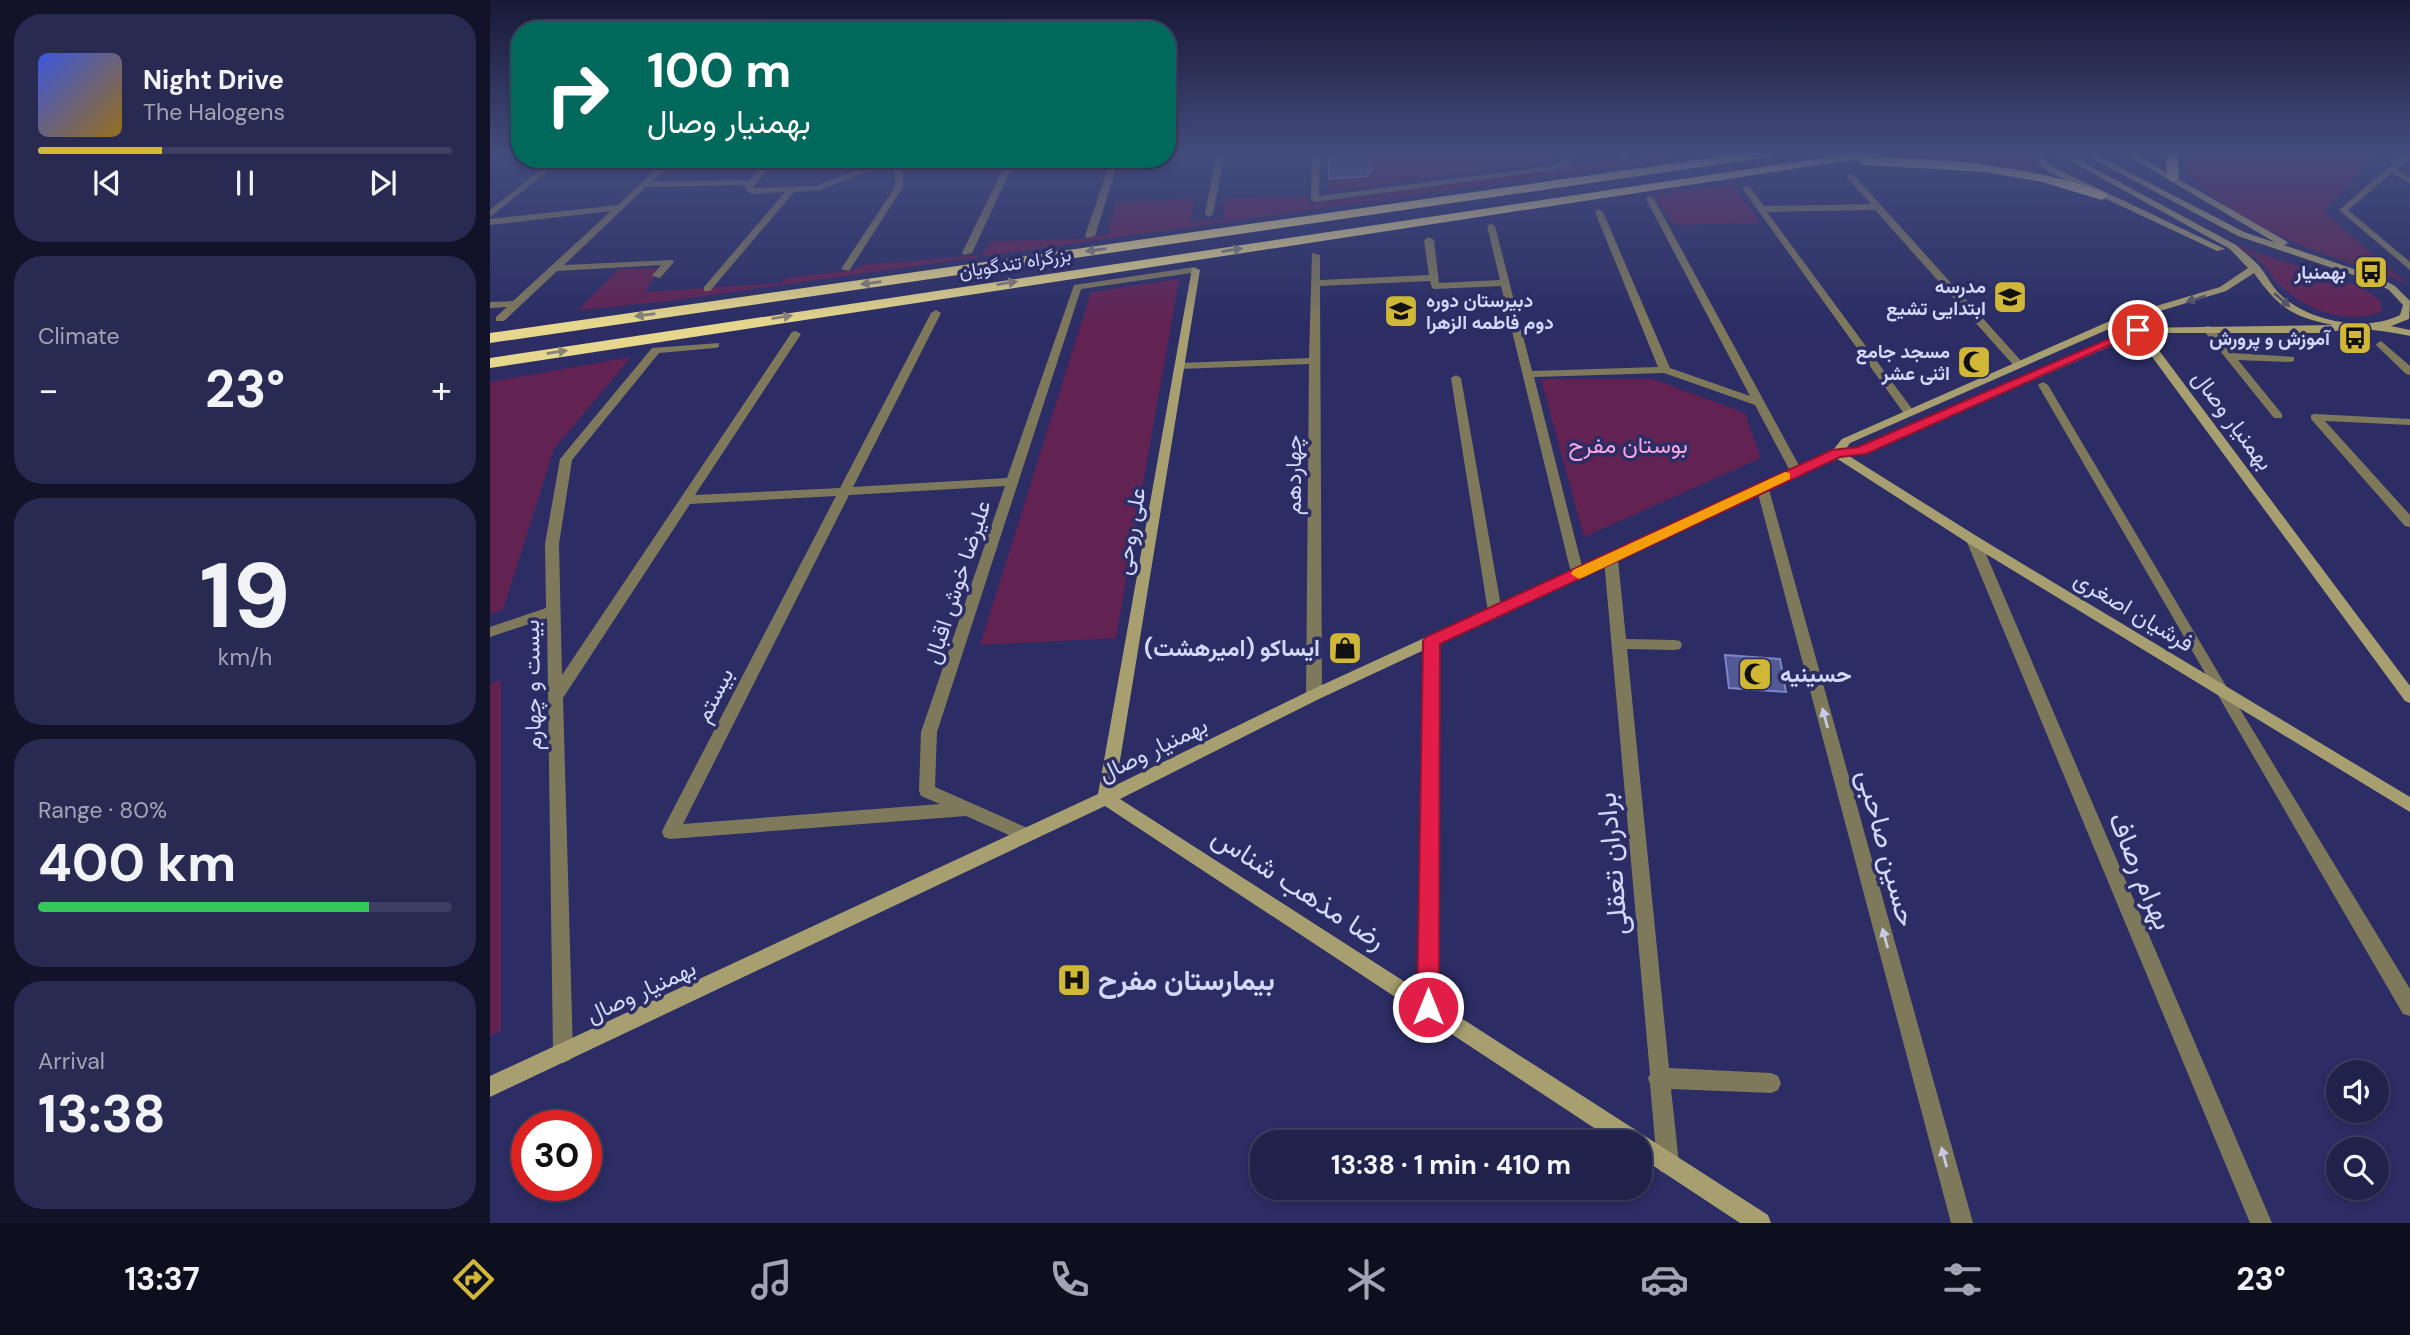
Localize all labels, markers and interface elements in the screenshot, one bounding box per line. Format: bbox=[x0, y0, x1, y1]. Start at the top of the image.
text: 100 m bbox=[647, 38, 791, 102]
icon: right bbox=[532, 49, 623, 140]
text: Night Drive bbox=[143, 63, 284, 97]
text: The Halogens bbox=[143, 97, 285, 127]
text: بهمنیار وصال bbox=[647, 101, 811, 143]
icon: previous bbox=[88, 164, 126, 202]
icon: pause bbox=[226, 164, 264, 202]
icon: next bbox=[364, 164, 402, 202]
street label: بزرگراه تندگویان bbox=[957, 242, 1073, 284]
one-way arrow bbox=[1221, 244, 1243, 255]
one-way arrow bbox=[1085, 245, 1107, 256]
bus stop icon: بهمنیار bbox=[2352, 253, 2390, 291]
place label: بهمنیار bbox=[2293, 260, 2346, 285]
place label: مدرسه ابتدایی تشیع bbox=[1886, 274, 1986, 322]
one-way arrow bbox=[859, 278, 881, 289]
one-way arrow bbox=[996, 278, 1018, 289]
school or university icon: مدرسه ابتدایی تشیع bbox=[1991, 278, 2029, 316]
place label: دبیرستان دوره دوم فاطمه الزهرا bbox=[1426, 288, 1554, 335]
school or university icon: دبیرستان دوره دوم فاطمه الزهرا bbox=[1382, 292, 1420, 330]
one-way arrow bbox=[2273, 292, 2291, 308]
one-way arrow bbox=[2185, 295, 2206, 305]
pin bbox=[2108, 300, 2168, 360]
one-way arrow bbox=[634, 310, 656, 321]
one-way arrow bbox=[771, 311, 793, 322]
icon: arrive bbox=[2119, 311, 2157, 349]
bus stop icon: آموزش و پرورش bbox=[2336, 319, 2374, 357]
text: Climate bbox=[38, 321, 120, 351]
place label: آموزش و پرورش bbox=[2209, 326, 2331, 352]
place label: مسجد جامع اثنی عشر bbox=[1856, 339, 1950, 386]
mosque icon: مسجد جامع اثنی عشر bbox=[1955, 343, 1993, 381]
one-way arrow bbox=[546, 346, 568, 357]
text: 23° bbox=[205, 355, 285, 423]
street label: بهمنیار وصال bbox=[2186, 364, 2280, 476]
text: − bbox=[38, 365, 59, 415]
text: + bbox=[431, 365, 452, 415]
park label: بوستان مفرح bbox=[1568, 430, 1688, 461]
street label: چهاردهم bbox=[1278, 435, 1309, 515]
street label: علی روحی bbox=[1108, 485, 1152, 577]
street label: علیرضا خوش اقبال bbox=[916, 496, 998, 668]
text: 19 bbox=[200, 537, 290, 655]
street label: فرشیان اصغری bbox=[2069, 563, 2199, 659]
street label: بیست و چهارم bbox=[516, 619, 549, 751]
shop icon: ایساکو (امیرهشت) bbox=[1326, 629, 1364, 667]
place label: ایساکو (امیرهشت) bbox=[1144, 633, 1320, 663]
text: km/h bbox=[218, 642, 272, 672]
mosque icon: حسینیه bbox=[1736, 655, 1774, 693]
place label: حسینیه bbox=[1780, 659, 1852, 689]
street label: بیستم bbox=[688, 663, 740, 727]
one-way arrow bbox=[1819, 707, 1830, 729]
street label: بهمنیار وصال bbox=[1094, 710, 1212, 788]
street label: حسین صاحبی bbox=[1848, 765, 1926, 931]
street label: برادران تعقلی bbox=[1587, 791, 1637, 937]
text: Range · 80% bbox=[38, 795, 167, 825]
street label: بهرام رصاف bbox=[2100, 807, 2182, 935]
street label: رضا مذهب شناس bbox=[1205, 818, 1393, 958]
text: 400 km bbox=[38, 829, 236, 897]
one-way arrow bbox=[1879, 927, 1889, 948]
street label: بهمنیار وصال bbox=[581, 953, 701, 1029]
hospital icon: بیمارستان مفرح bbox=[1055, 961, 1093, 999]
place label: بیمارستان مفرح bbox=[1098, 962, 1275, 999]
position arrow bbox=[1391, 970, 1465, 1044]
text: Arrival bbox=[38, 1046, 105, 1076]
map controls bbox=[2326, 1060, 2389, 1200]
button: sound bbox=[2326, 1060, 2389, 1123]
text: 13:38 bbox=[38, 1080, 166, 1148]
speed limit sign: 30 bbox=[511, 1110, 602, 1201]
button: search bbox=[2326, 1137, 2389, 1200]
one-way arrow bbox=[1938, 1146, 1949, 1168]
text: 13:38 · 1 min · 410 m bbox=[1331, 1148, 1571, 1182]
icon: directions bbox=[449, 1255, 498, 1304]
icon: music bbox=[747, 1255, 796, 1304]
icon: phone bbox=[1045, 1255, 1094, 1304]
icon: climate bbox=[1342, 1255, 1391, 1304]
icon: car bbox=[1640, 1255, 1689, 1304]
icon: filters bbox=[1938, 1255, 1987, 1304]
text: 13:37 bbox=[124, 1258, 200, 1300]
text: 23° bbox=[2236, 1258, 2286, 1300]

